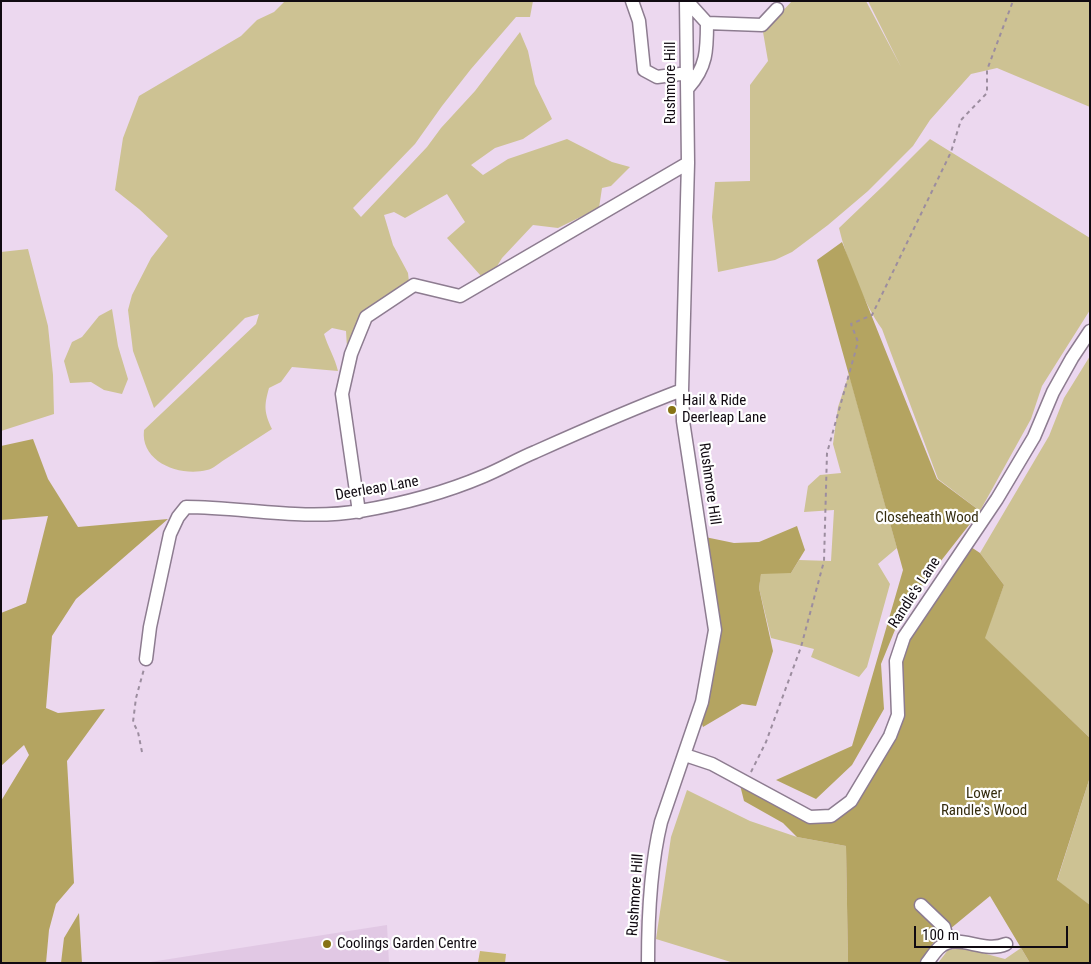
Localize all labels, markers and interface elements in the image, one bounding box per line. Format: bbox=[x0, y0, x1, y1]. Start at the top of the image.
street label: Rushmore Hill bbox=[662, 42, 680, 124]
place label: Hail & Ride Deerleap Lane bbox=[682, 392, 766, 427]
marker: Hail & Ride Deerleap Lane bbox=[666, 404, 678, 416]
street label: Rushmore Hill bbox=[694, 442, 724, 526]
street label: Deerleap Lane bbox=[334, 473, 420, 505]
park label: Closeheath Wood bbox=[875, 509, 979, 527]
street label: Randle's Lane bbox=[885, 554, 945, 632]
park label: Lower Randle's Wood bbox=[941, 785, 1027, 820]
street label: Rushmore Hill bbox=[624, 853, 648, 937]
scale bar bbox=[916, 916, 1070, 948]
text: 100 m bbox=[922, 926, 959, 944]
place label: Coolings Garden Centre bbox=[337, 935, 477, 953]
marker: Coolings Garden Centre bbox=[321, 938, 333, 950]

